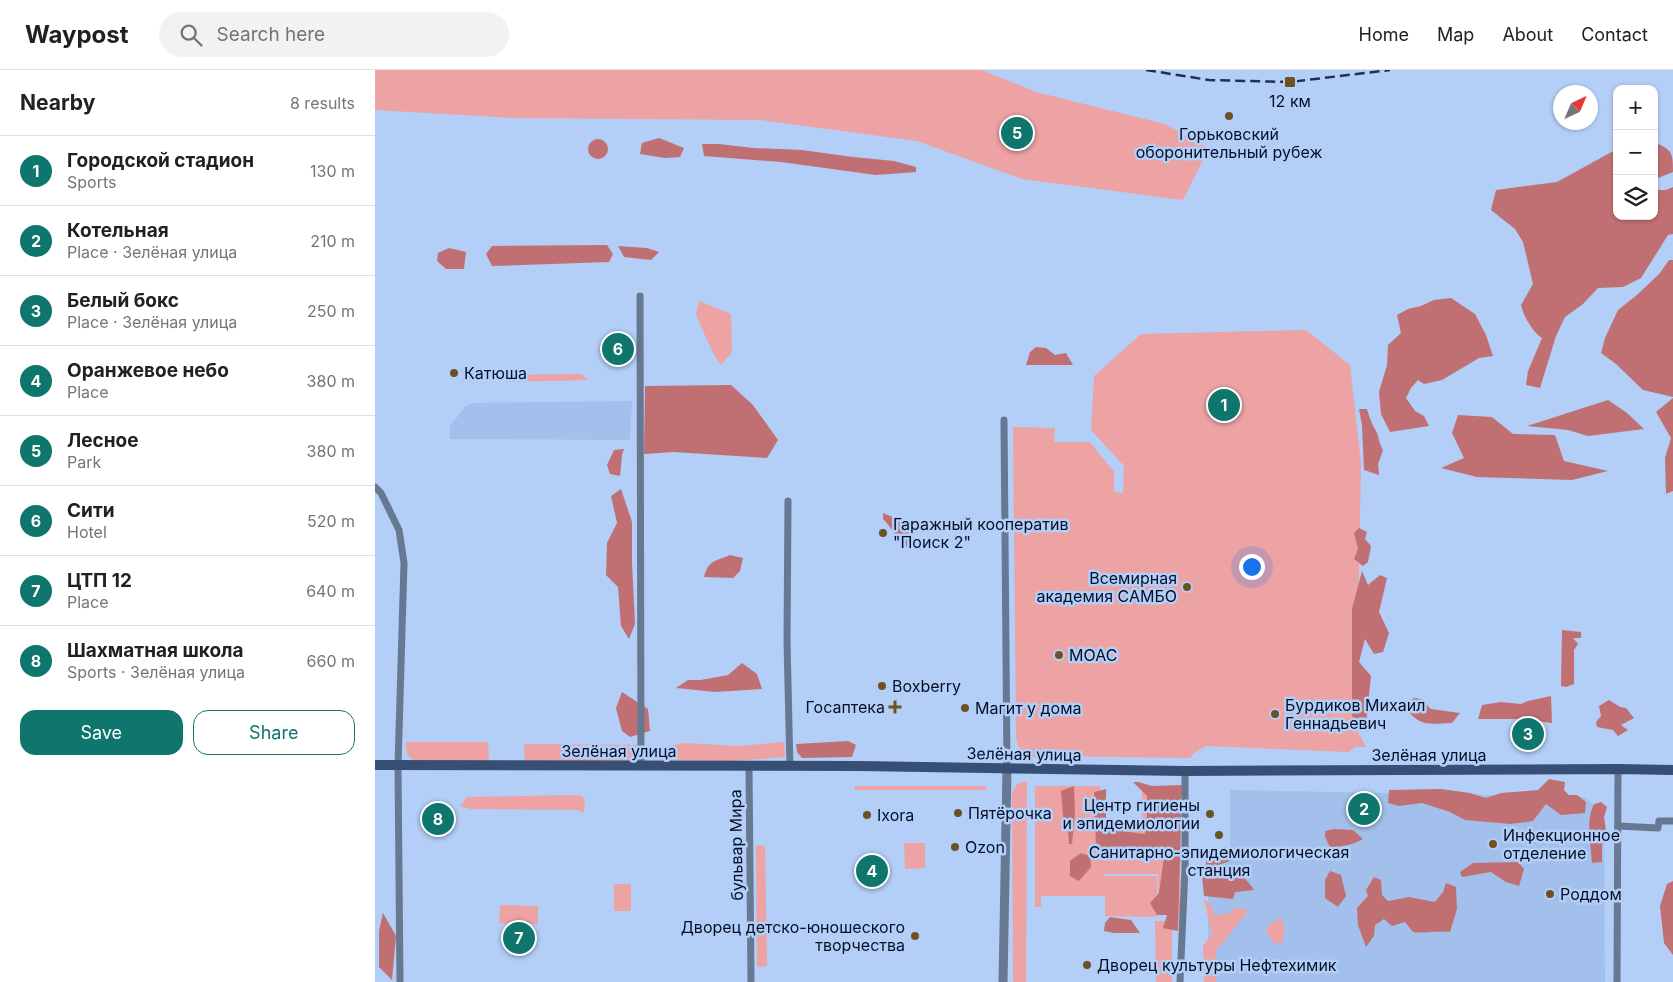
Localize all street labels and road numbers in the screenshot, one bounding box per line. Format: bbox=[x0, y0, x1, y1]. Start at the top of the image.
street label: Зелёная улица bbox=[561, 741, 677, 761]
street label: Зелёная улица bbox=[966, 743, 1082, 765]
street label: Зелёная улица bbox=[1371, 745, 1487, 765]
street label: бульвар Мира bbox=[725, 789, 747, 901]

